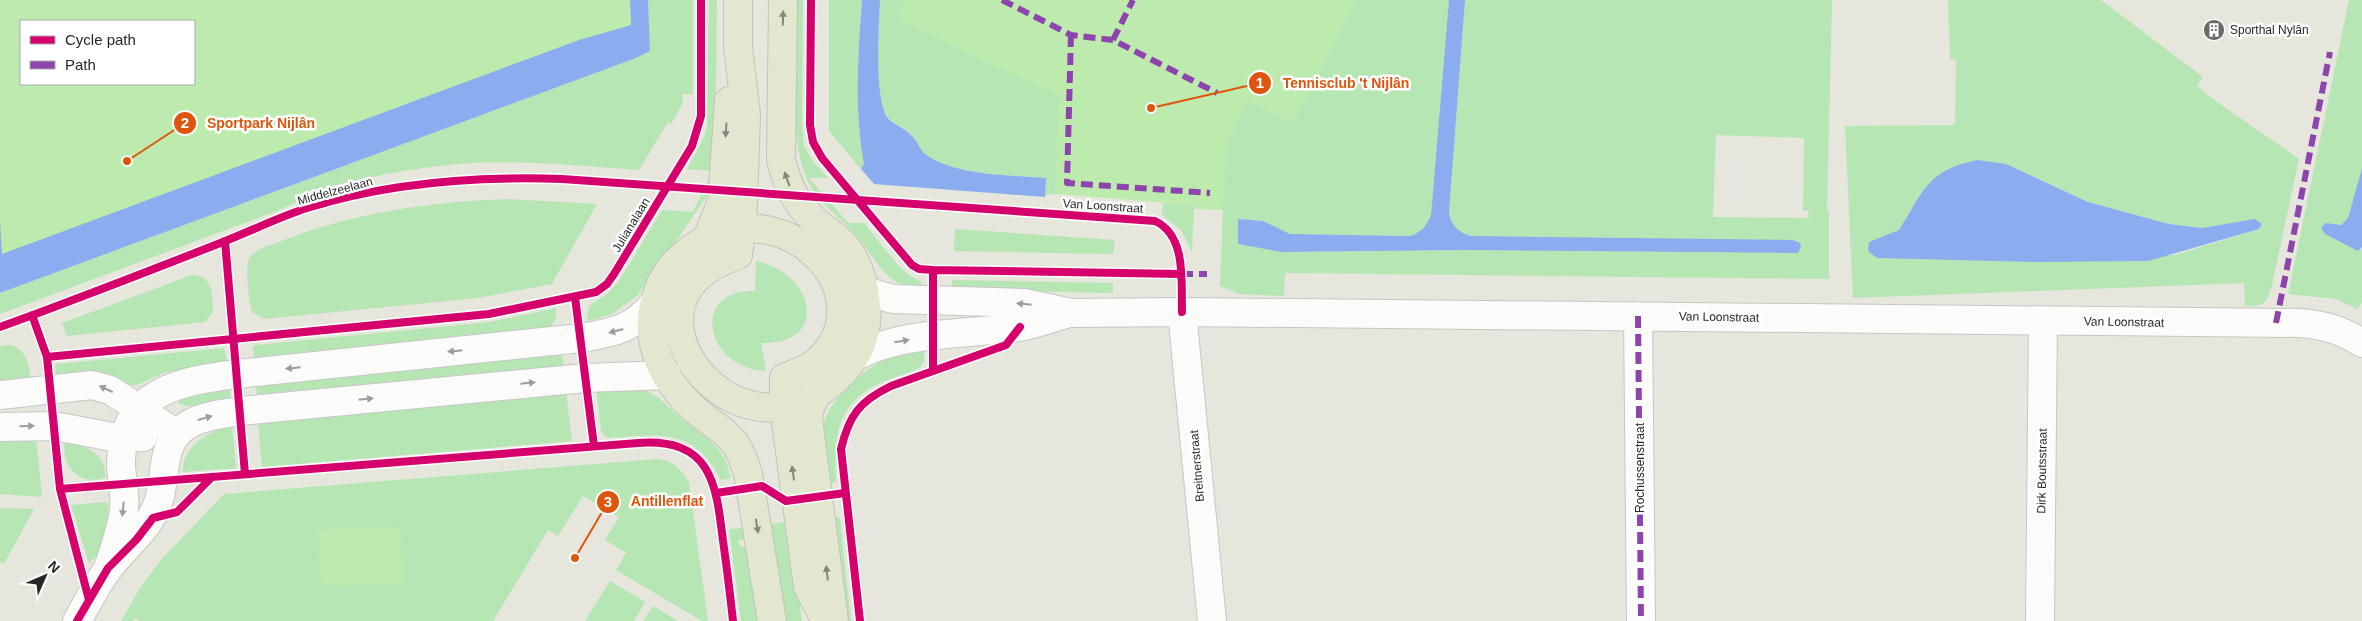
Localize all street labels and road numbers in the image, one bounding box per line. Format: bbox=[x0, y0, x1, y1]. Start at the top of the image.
street label: Middelzeelaan bbox=[296, 174, 374, 208]
street label: Julianalaan bbox=[609, 195, 653, 255]
street label: Van Loonstraat bbox=[1062, 196, 1144, 216]
street label: Van Loonstraat bbox=[1679, 309, 1760, 325]
street label: Van Loonstraat bbox=[2084, 314, 2165, 330]
street label: Rochussenstraat bbox=[1633, 422, 1647, 513]
street label: Dirk Boutsstraat bbox=[2034, 428, 2050, 514]
street label: Breitnerstraat bbox=[1187, 429, 1207, 502]

